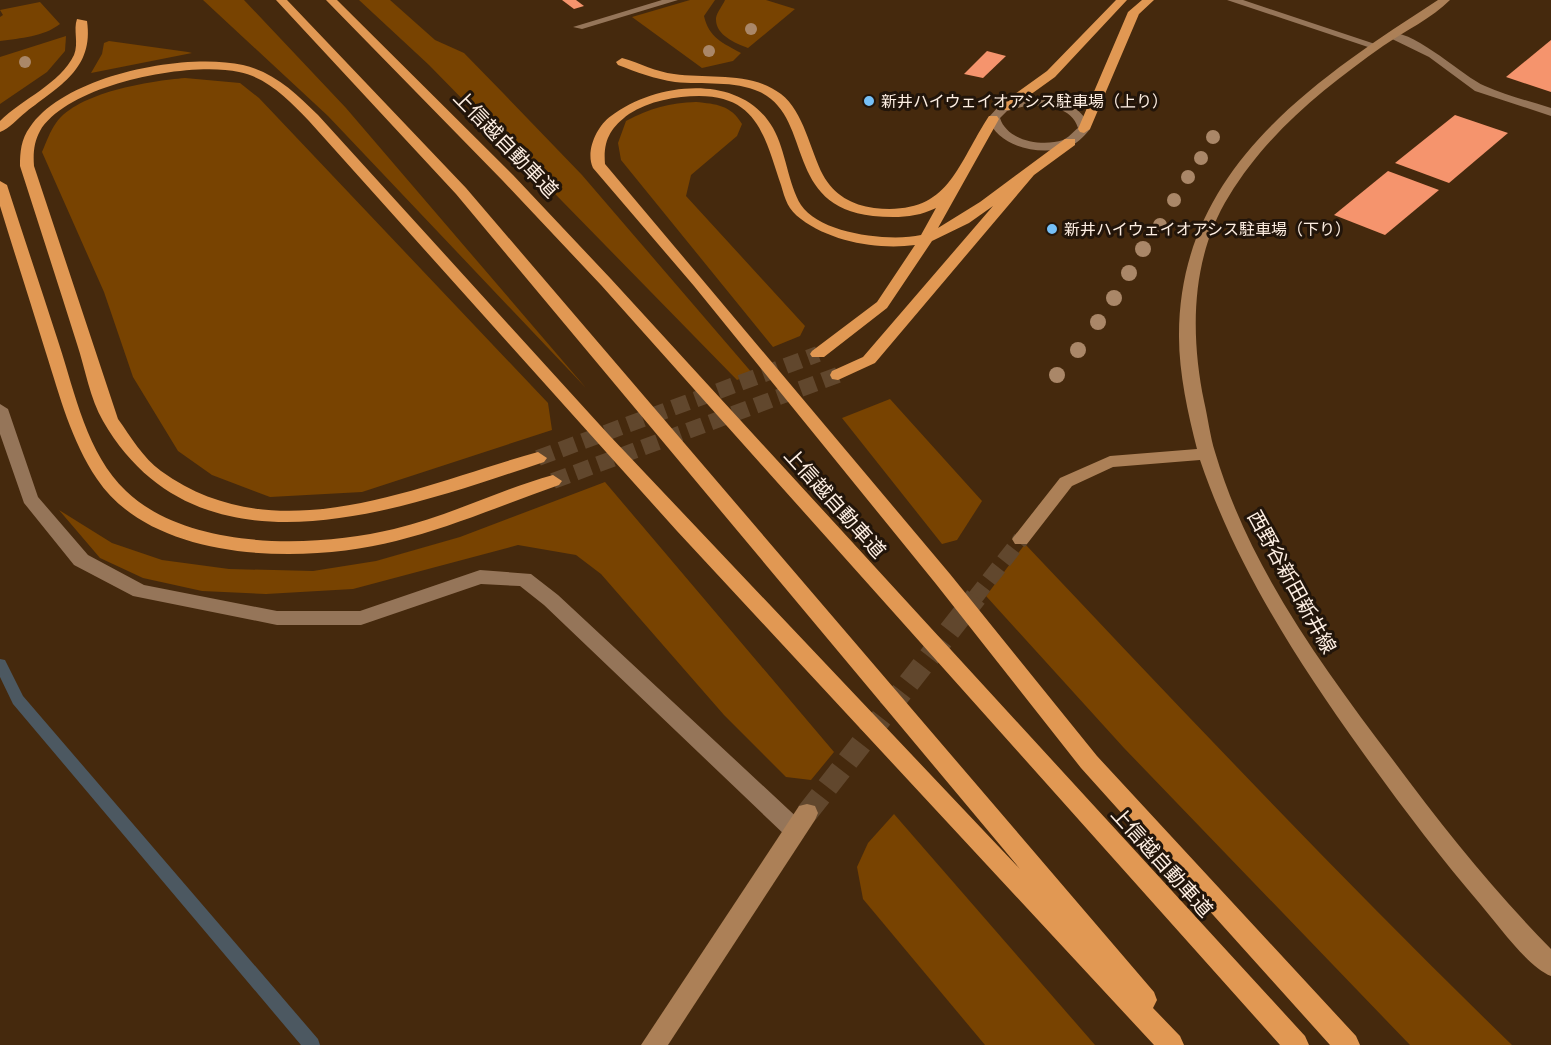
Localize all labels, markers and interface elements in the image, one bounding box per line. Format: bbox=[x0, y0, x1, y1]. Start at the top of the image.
street label: 上信越自動車道 bbox=[448, 84, 565, 203]
place label: 新井ハイウェイオアシス駐車場（上り） bbox=[881, 90, 1168, 112]
marker: 新井ハイウェイオアシス駐車場（上り） bbox=[862, 94, 876, 108]
place label: 新井ハイウェイオアシス駐車場（下り） bbox=[1064, 218, 1351, 240]
marker: 新井ハイウェイオアシス駐車場（下り） bbox=[1045, 222, 1059, 236]
street label: 上信越自動車道 bbox=[778, 442, 892, 564]
street label: 西野谷新田新井線 bbox=[1242, 505, 1343, 658]
street label: 上信越自動車道 bbox=[1105, 801, 1219, 923]

